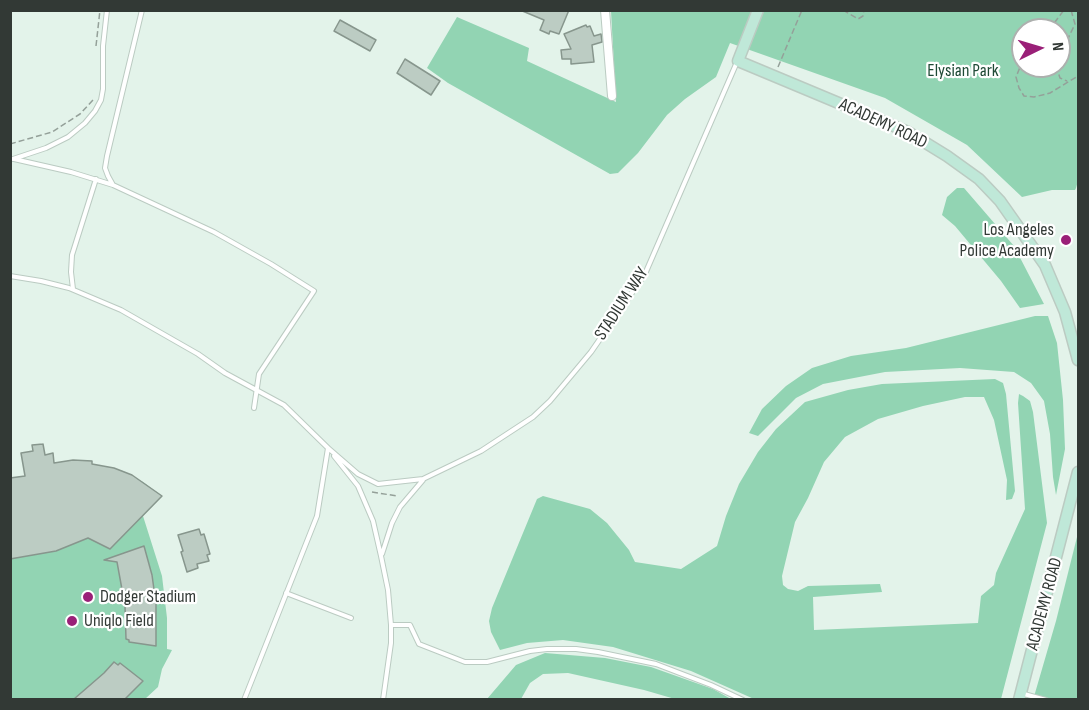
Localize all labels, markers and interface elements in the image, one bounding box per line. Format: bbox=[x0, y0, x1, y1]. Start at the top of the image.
north arrow bbox=[1011, 18, 1071, 78]
text: N bbox=[1048, 41, 1067, 52]
park label: Elysian Park bbox=[927, 60, 999, 82]
street label: ACADEMY ROAD bbox=[835, 94, 931, 154]
place label: Los Angeles Police Academy bbox=[960, 219, 1054, 262]
marker: Los Angeles Police Academy bbox=[1059, 233, 1073, 247]
street label: STADIUM WAY bbox=[590, 264, 654, 344]
street label: ACADEMY ROAD bbox=[1022, 555, 1068, 653]
place label: Dodger Stadium bbox=[100, 586, 196, 608]
marker: Dodger Stadium bbox=[81, 590, 95, 604]
place label: Uniqlo Field bbox=[84, 610, 154, 632]
marker: Uniqlo Field bbox=[65, 614, 79, 628]

